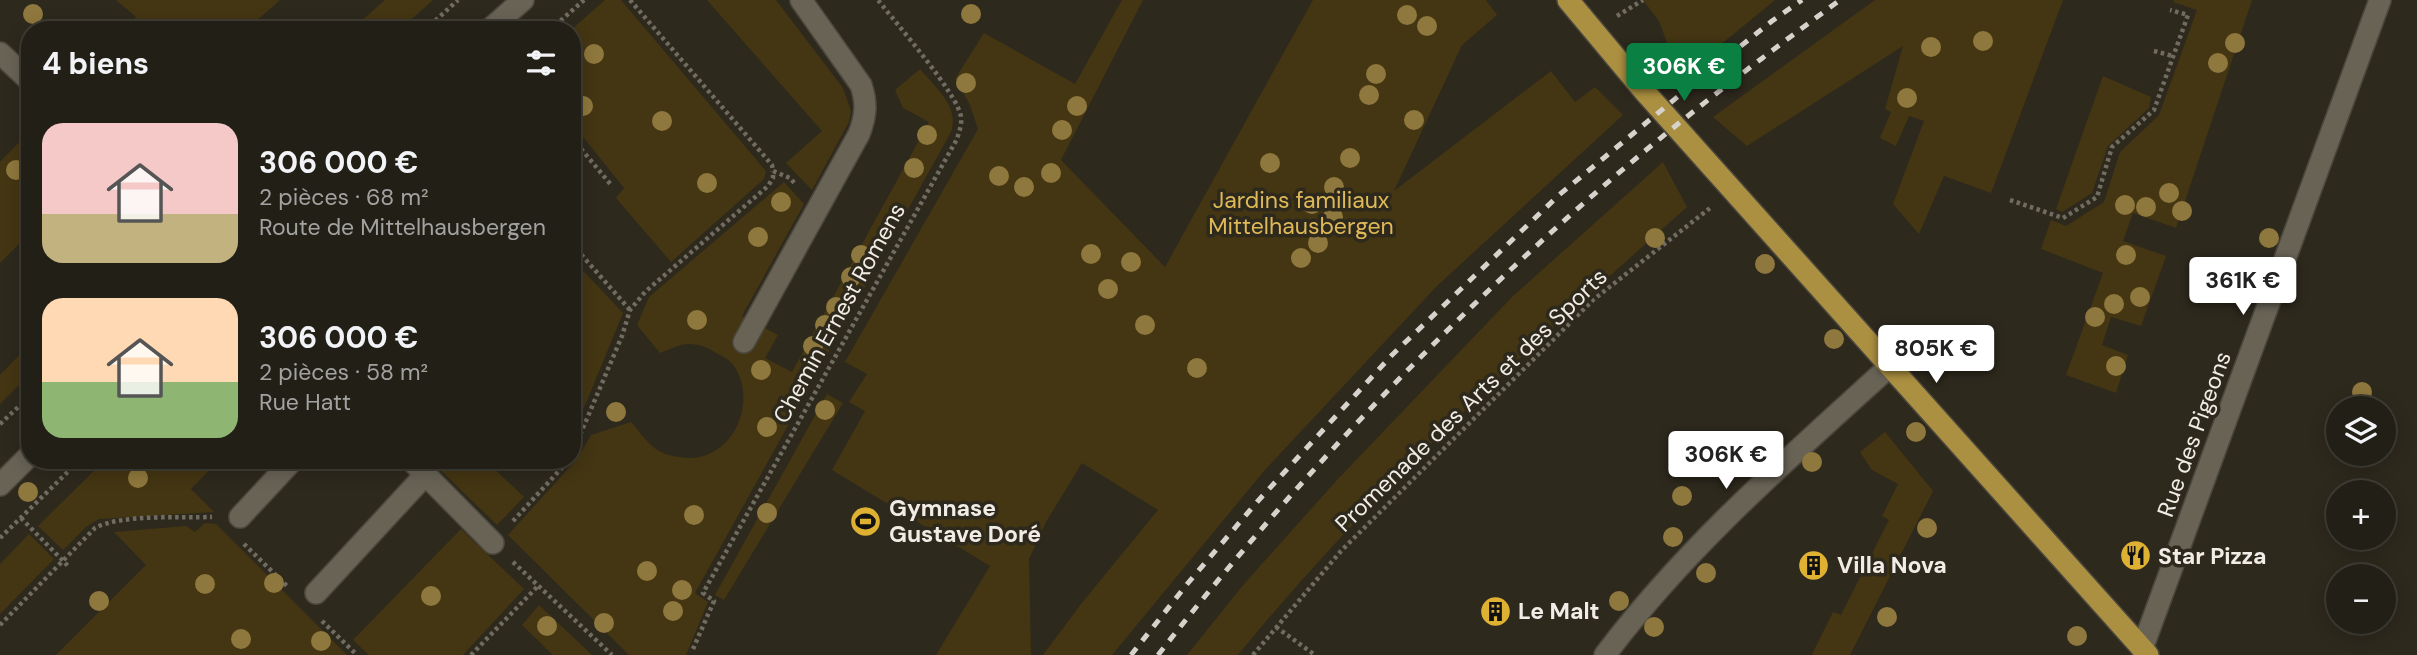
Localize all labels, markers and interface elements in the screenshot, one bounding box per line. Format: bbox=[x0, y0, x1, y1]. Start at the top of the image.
pin: 306K € bbox=[1627, 43, 1741, 103]
text: 4 biens bbox=[42, 44, 149, 83]
icon: filters bbox=[522, 44, 560, 82]
text: 306K € bbox=[1642, 51, 1726, 81]
text: 306 000 € bbox=[259, 143, 418, 182]
icon: home bbox=[98, 151, 182, 235]
text: 2 pièces · 68 m² bbox=[259, 182, 429, 212]
park label: Jardins familiaux Mittelhausbergen bbox=[1208, 185, 1394, 241]
street label: Chemin Ernest Romens bbox=[766, 198, 912, 428]
text: Route de Mittelhausbergen bbox=[259, 212, 546, 242]
pin: 361K € bbox=[2186, 258, 2300, 317]
street label: Promenade des Arts et des Sports bbox=[1329, 262, 1613, 538]
text: 361K € bbox=[2205, 265, 2281, 295]
text: 306 000 € bbox=[259, 318, 418, 357]
icon: home bbox=[98, 326, 182, 410]
pin: 805K € bbox=[1879, 326, 1993, 385]
text: 805K € bbox=[1894, 333, 1978, 363]
street label: Rue des Pigeons bbox=[2150, 347, 2238, 521]
text: 2 pièces · 58 m² bbox=[259, 357, 428, 387]
text: Rue Hatt bbox=[259, 387, 351, 417]
map controls bbox=[2326, 396, 2396, 634]
button: layers bbox=[2326, 396, 2396, 466]
pin: 306K € bbox=[1669, 432, 1783, 491]
text: 306K € bbox=[1684, 439, 1768, 469]
button: + bbox=[2326, 480, 2396, 550]
place label: Gymnase Gustave Doré bbox=[889, 493, 1041, 549]
sports icon: Gymnase Gustave Doré bbox=[849, 504, 883, 538]
restaurant icon: Star Pizza bbox=[2118, 539, 2152, 573]
place label: Star Pizza bbox=[2158, 541, 2267, 571]
building icon: Villa Nova bbox=[1797, 548, 1831, 582]
place label: Villa Nova bbox=[1837, 550, 1947, 580]
button: − bbox=[2326, 564, 2396, 634]
building icon: Le Malt bbox=[1478, 594, 1512, 628]
place label: Le Malt bbox=[1518, 596, 1600, 626]

